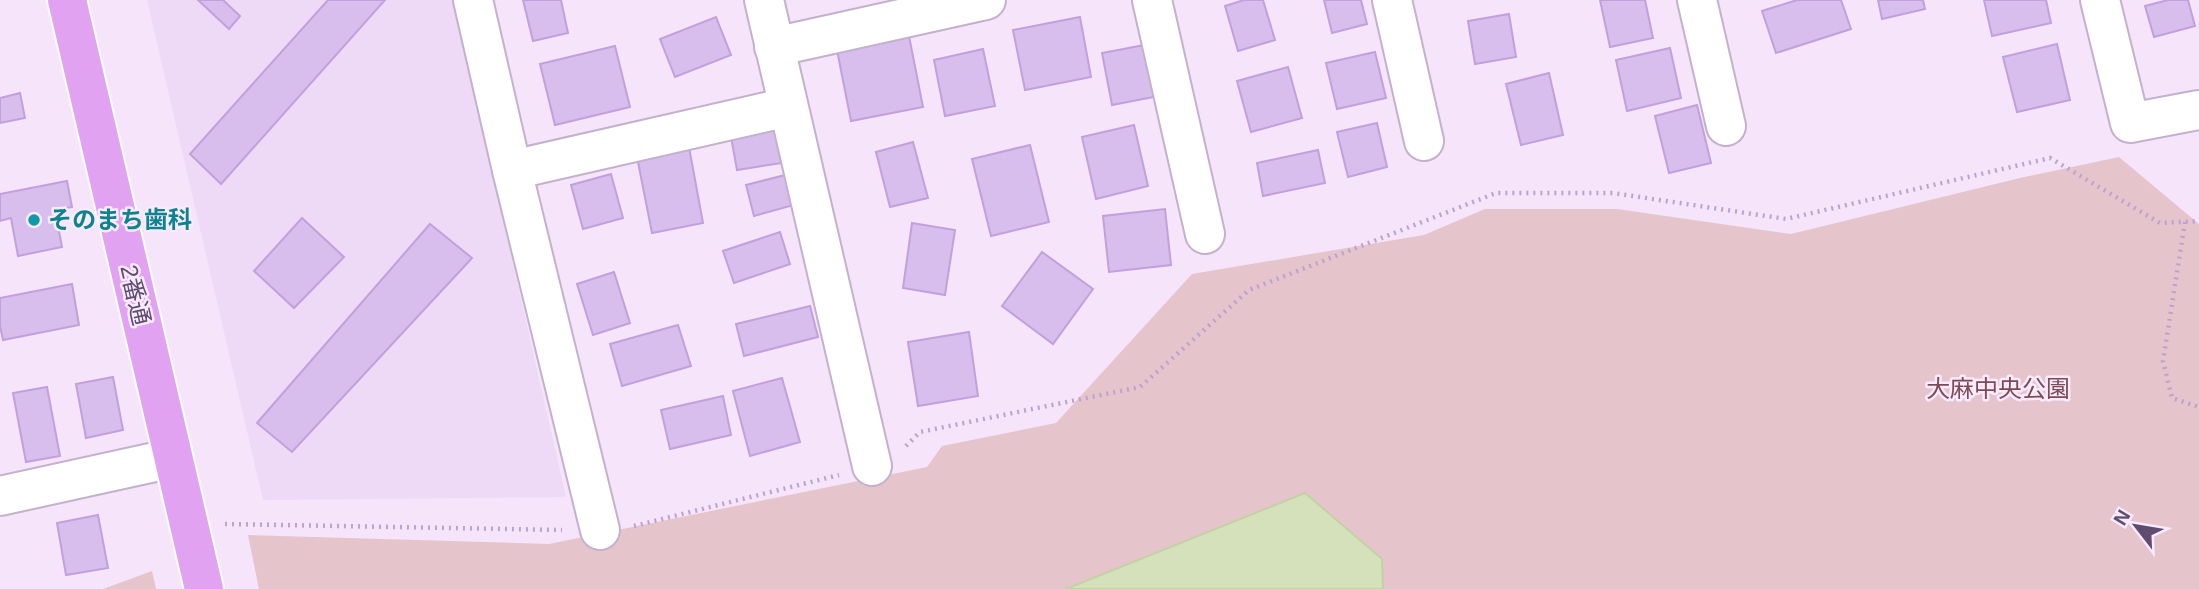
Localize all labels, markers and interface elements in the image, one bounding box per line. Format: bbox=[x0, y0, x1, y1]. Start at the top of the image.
place label: そのまち歯科 bbox=[48, 206, 192, 233]
marker: そのまち歯科 bbox=[26, 212, 42, 228]
street label: 2番通 bbox=[115, 262, 156, 328]
park label: 大麻中央公園 bbox=[1926, 375, 2070, 402]
north arrow bbox=[2101, 491, 2171, 561]
text: N bbox=[2109, 506, 2134, 529]

